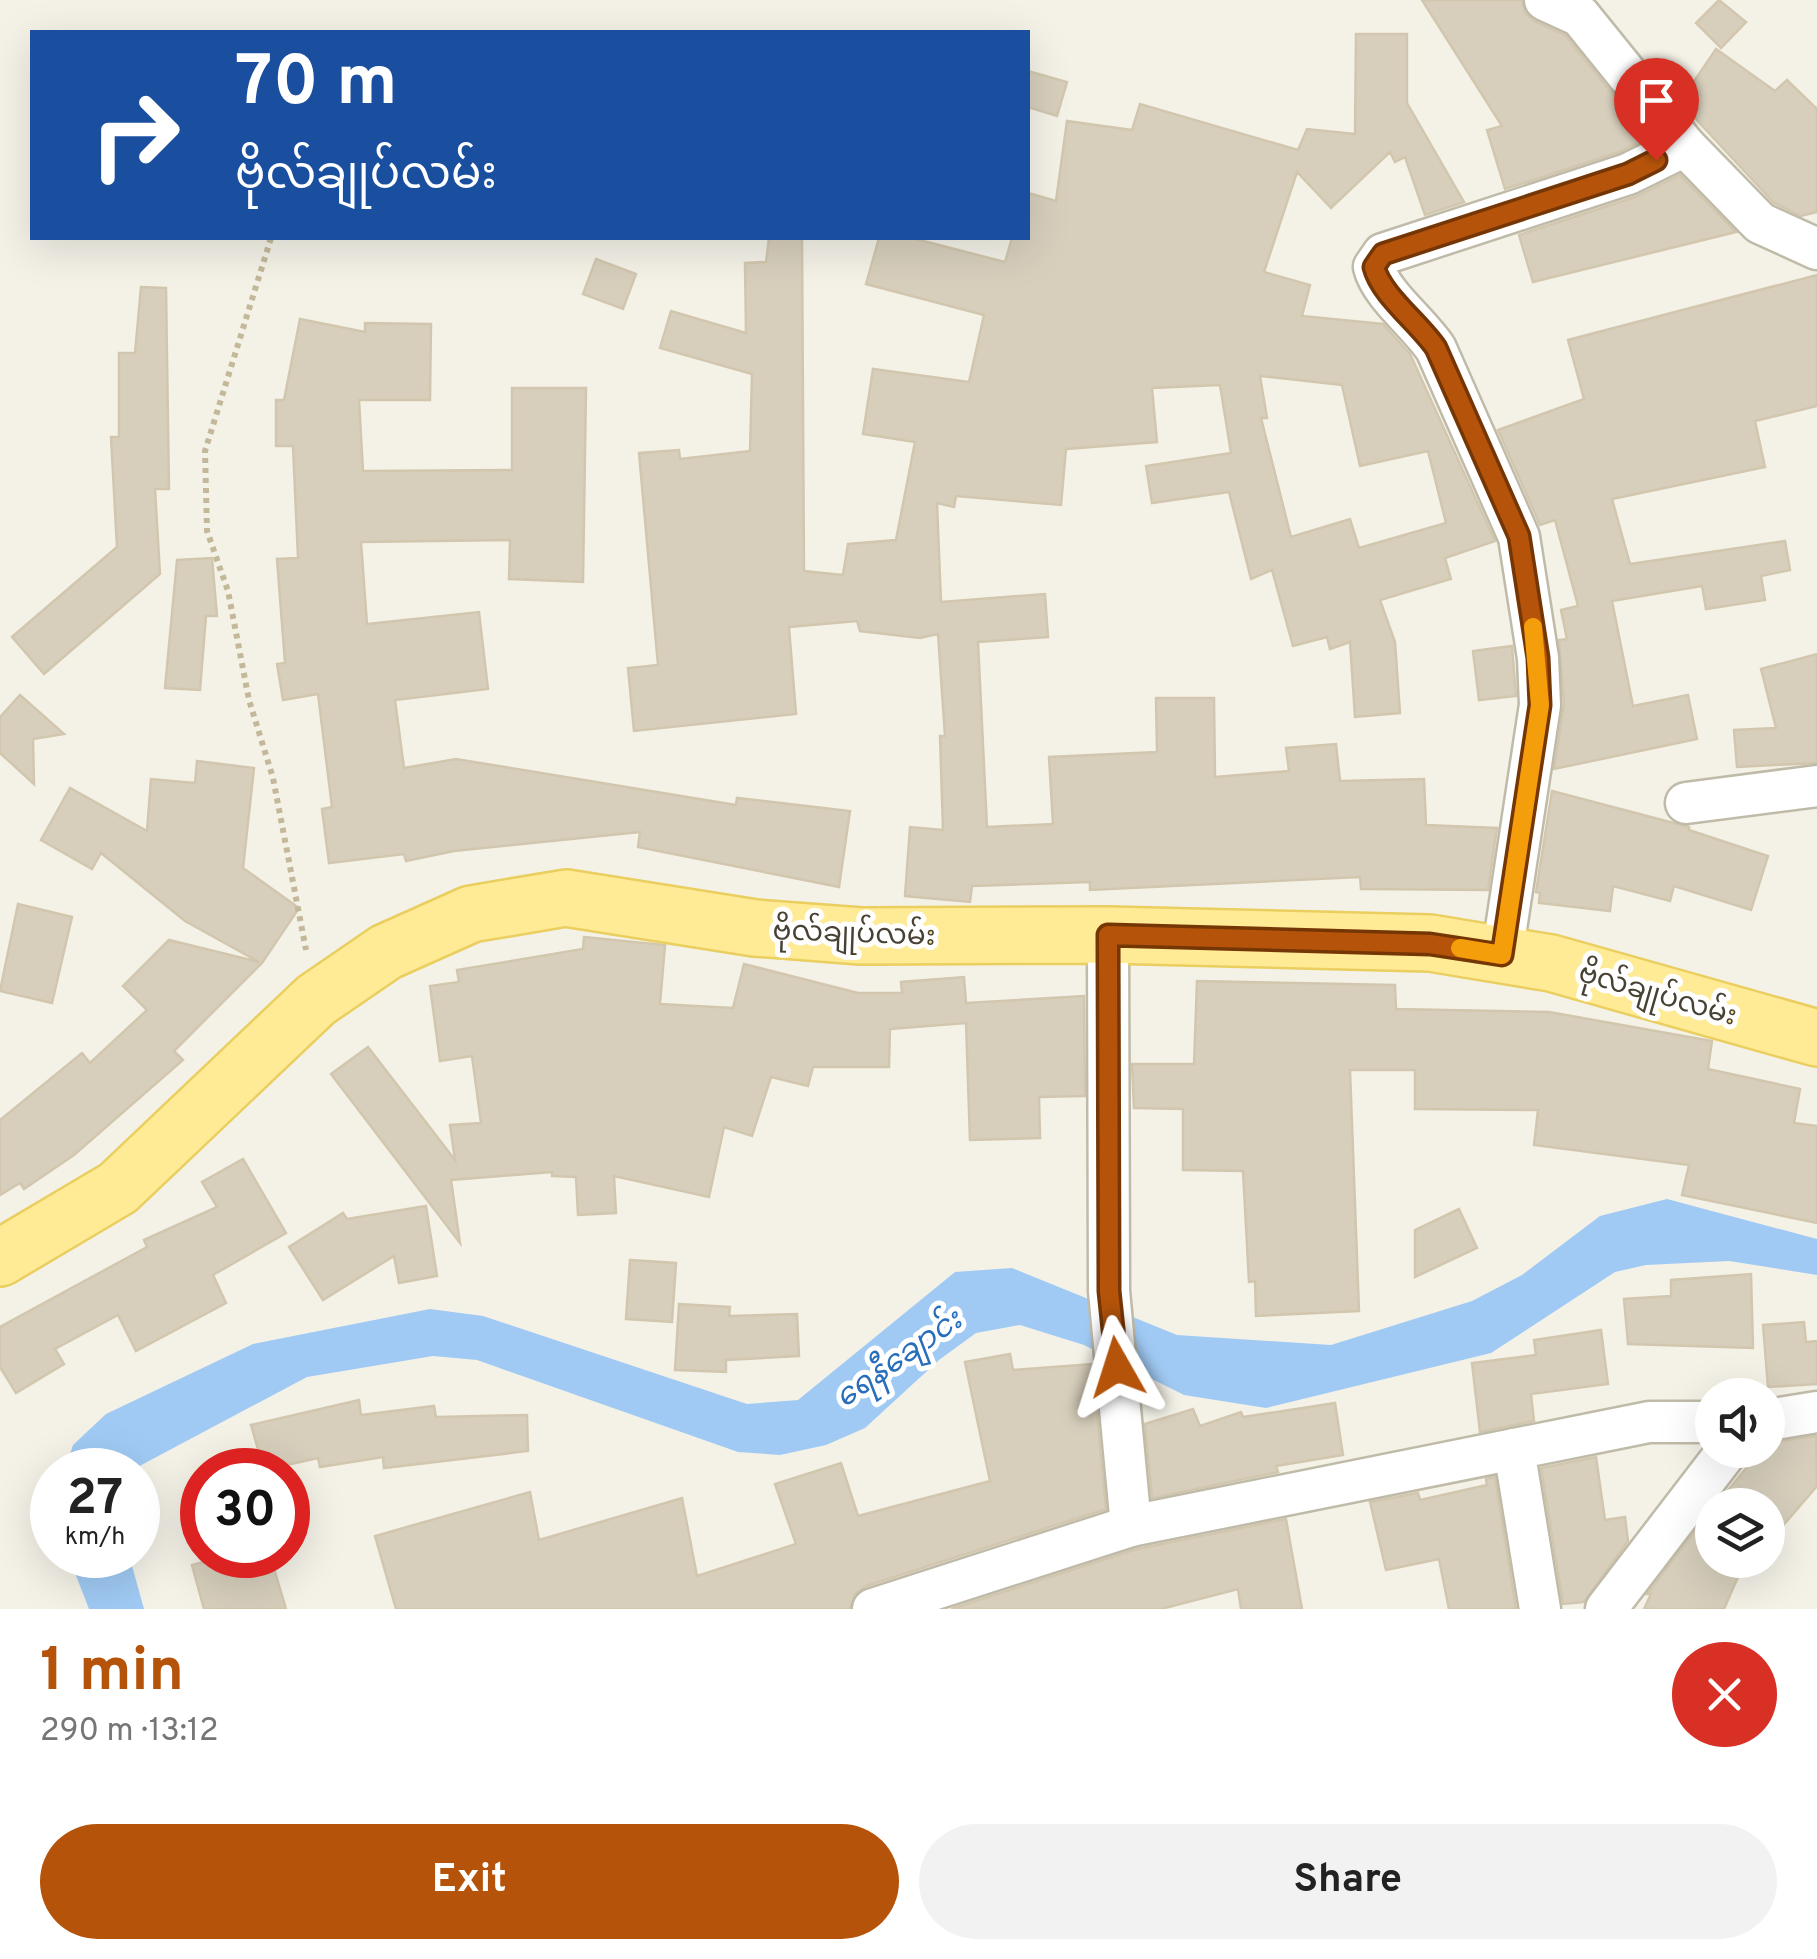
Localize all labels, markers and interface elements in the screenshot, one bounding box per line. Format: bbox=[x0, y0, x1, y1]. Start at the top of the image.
text: 70 m bbox=[235, 41, 398, 130]
pin bbox=[1614, 58, 1699, 161]
icon: right bbox=[70, 70, 200, 200]
icon: arrive bbox=[1629, 73, 1684, 128]
text: ဗိုလ်‌ချုပ်‌လမ်း bbox=[235, 148, 497, 205]
street label: ဗိုလ်‌ချုပ်‌လမ်း bbox=[772, 911, 936, 958]
street label: ဗိုလ်‌ချုပ်‌လမ်း bbox=[1573, 953, 1741, 1038]
water label: ရေနီချောင်း bbox=[826, 1298, 974, 1420]
position arrow bbox=[1065, 1315, 1169, 1419]
map controls bbox=[1695, 1378, 1785, 1578]
button: sound bbox=[1695, 1378, 1785, 1468]
speed limit sign: 30 bbox=[180, 1448, 310, 1578]
text: 27 bbox=[67, 1469, 123, 1532]
button: layers bbox=[1695, 1488, 1785, 1578]
text: km/h bbox=[65, 1522, 125, 1554]
text: 1 min bbox=[40, 1636, 184, 1712]
button: close bbox=[1672, 1642, 1777, 1747]
text: 290 m · 13:12 bbox=[40, 1712, 219, 1752]
button: Exit bbox=[40, 1824, 899, 1939]
button: Share bbox=[919, 1824, 1777, 1939]

